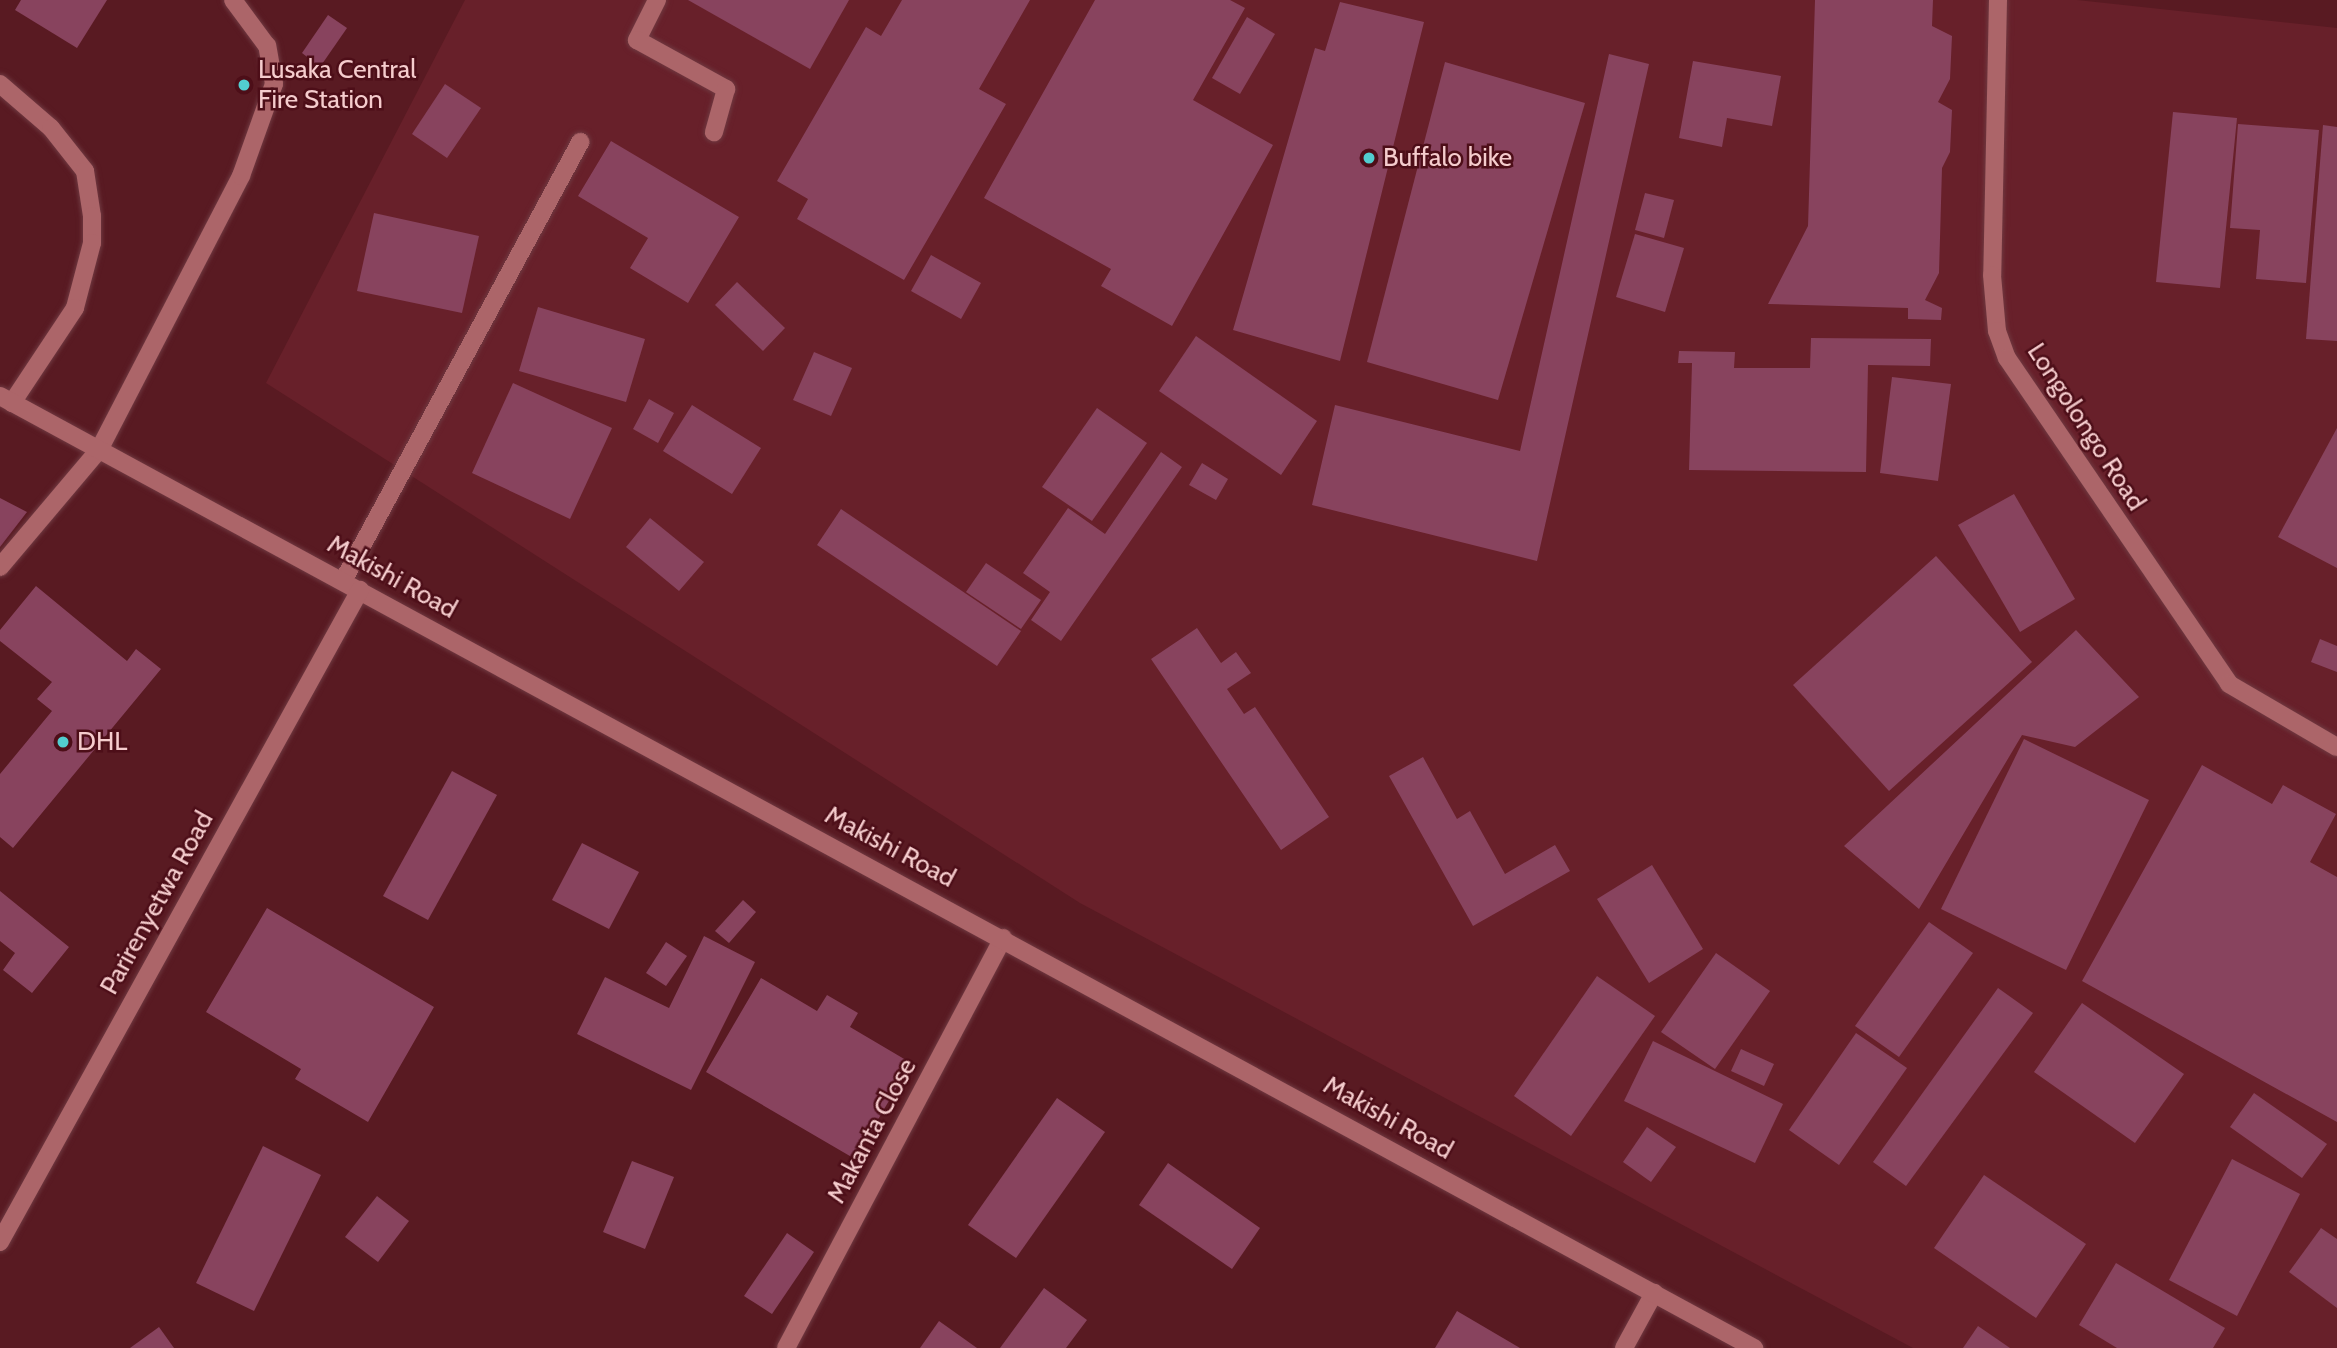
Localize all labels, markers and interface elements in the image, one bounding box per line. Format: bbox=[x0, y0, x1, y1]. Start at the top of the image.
place label: Lusaka Central Fire Station bbox=[258, 54, 416, 116]
marker: Lusaka Central Fire Station bbox=[236, 77, 252, 93]
place label: Buffalo bike bbox=[1383, 142, 1512, 174]
marker: Buffalo bike bbox=[1361, 150, 1377, 166]
street label: Longolongo Road bbox=[2020, 337, 2152, 517]
street label: Makishi Road bbox=[322, 529, 462, 625]
place label: DHL bbox=[77, 726, 127, 758]
marker: DHL bbox=[55, 734, 71, 750]
street label: Makishi Road bbox=[819, 800, 961, 894]
street label: Parirenyetwa Road bbox=[94, 806, 220, 1000]
street label: Makanta Close bbox=[821, 1053, 923, 1209]
street label: Makishi Road bbox=[1318, 1070, 1458, 1166]

